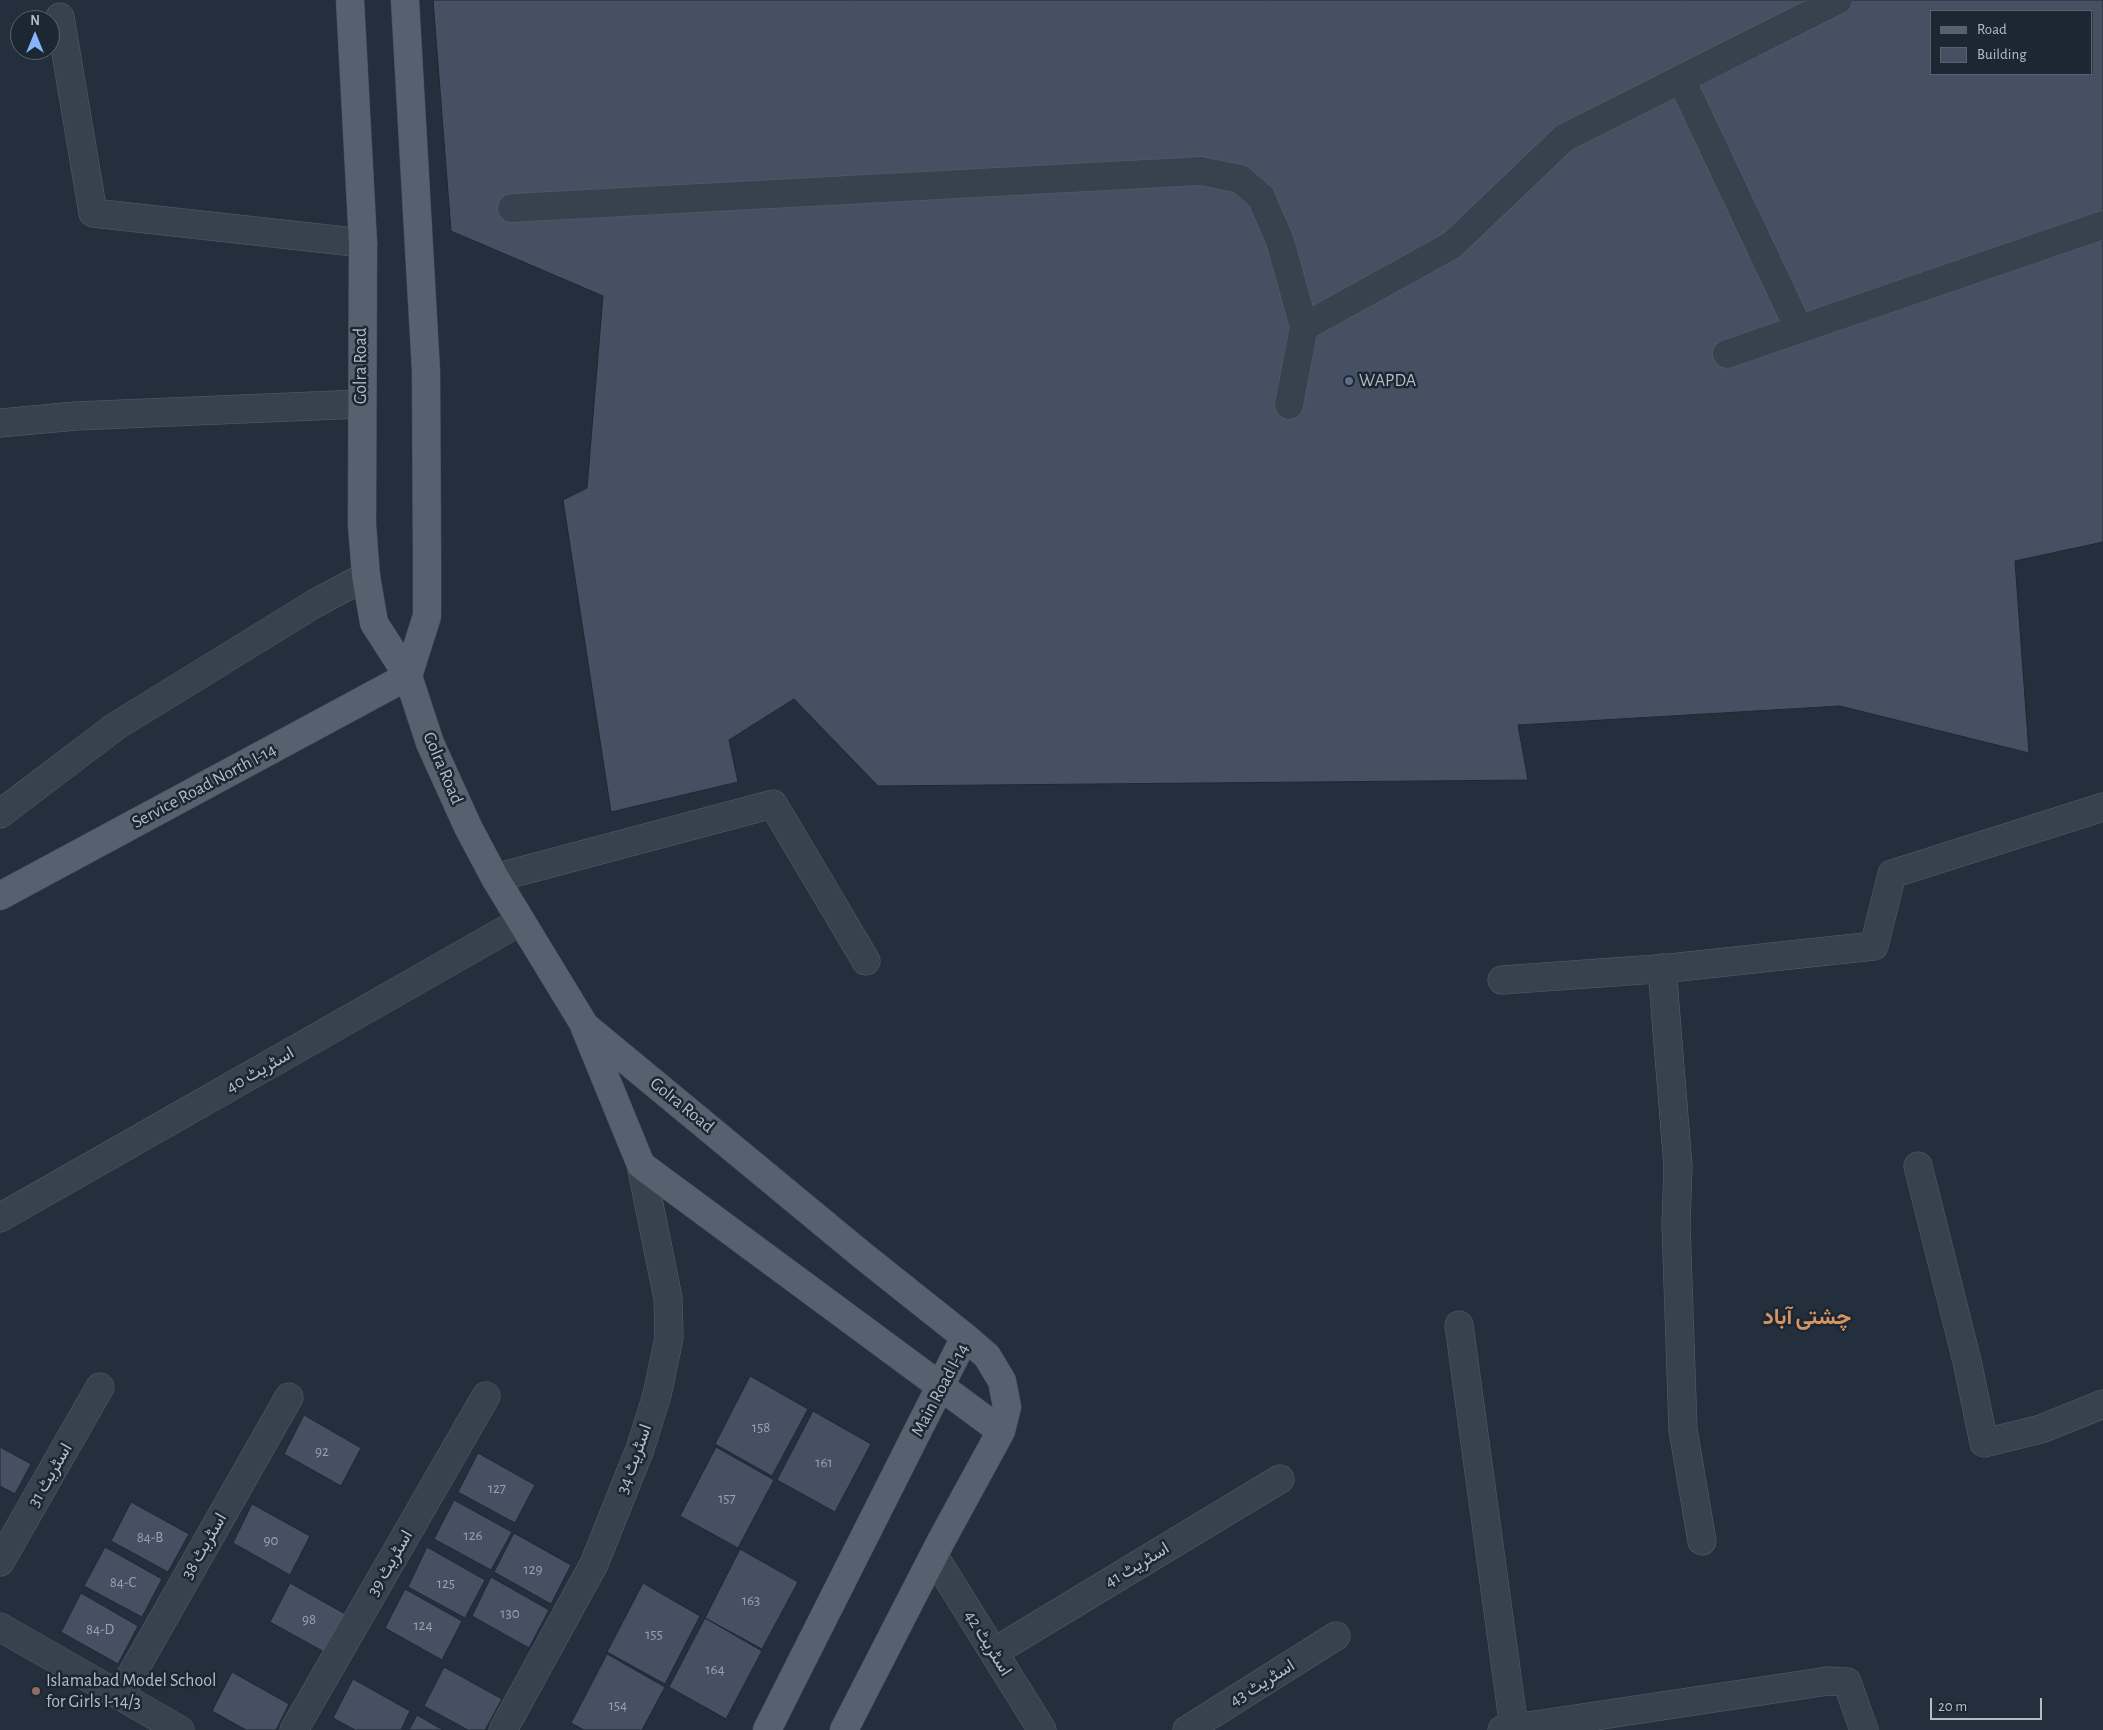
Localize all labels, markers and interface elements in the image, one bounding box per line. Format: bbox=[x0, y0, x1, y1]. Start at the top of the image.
north arrow bbox=[10, 10, 60, 60]
legend bbox=[1930, 10, 2093, 75]
text: N bbox=[30, 14, 40, 28]
text: Road bbox=[1977, 22, 2007, 37]
text: Building bbox=[1977, 47, 2027, 62]
street label: Golra Road bbox=[350, 328, 372, 404]
place label: WAPDA bbox=[1359, 370, 1416, 392]
marker: WAPDA bbox=[1343, 375, 1355, 387]
street label: Golra Road bbox=[418, 729, 468, 807]
street label: Service Road North I-14 bbox=[128, 739, 280, 833]
street label: اسٹریٹ 40 bbox=[222, 1042, 298, 1098]
street label: Golra Road bbox=[645, 1073, 719, 1137]
district label: چشتی آباد bbox=[1763, 1304, 1851, 1330]
street label: Main Road I-14 bbox=[906, 1340, 974, 1440]
house number: 158 bbox=[752, 1418, 770, 1436]
street label: اسٹریٹ 34 bbox=[611, 1421, 657, 1497]
street label: اسٹریٹ 31 bbox=[23, 1439, 77, 1511]
house number: 92 bbox=[315, 1442, 329, 1460]
house number: 161 bbox=[815, 1453, 833, 1471]
house number: 127 bbox=[488, 1479, 506, 1497]
house number: 157 bbox=[718, 1489, 736, 1507]
street label: اسٹریٹ 38 bbox=[176, 1509, 232, 1583]
street label: اسٹریٹ 39 bbox=[363, 1526, 417, 1600]
house number: 126 bbox=[463, 1526, 483, 1544]
house number: 84-B bbox=[137, 1528, 163, 1546]
house number: 90 bbox=[264, 1531, 278, 1549]
street label: اسٹریٹ 41 bbox=[1101, 1537, 1173, 1593]
house number: 129 bbox=[523, 1560, 543, 1578]
house number: 84-C bbox=[110, 1573, 136, 1591]
house number: 125 bbox=[437, 1574, 455, 1592]
house number: 163 bbox=[742, 1591, 760, 1609]
house number: 130 bbox=[500, 1604, 520, 1622]
street label: اسٹریٹ 42 bbox=[959, 1606, 1017, 1680]
house number: 98 bbox=[302, 1610, 316, 1628]
house number: 124 bbox=[413, 1616, 433, 1634]
house number: 84-D bbox=[86, 1620, 114, 1638]
house number: 155 bbox=[645, 1625, 663, 1643]
street label: اسٹریٹ 43 bbox=[1225, 1655, 1299, 1711]
house number: 164 bbox=[705, 1660, 725, 1678]
place label: Islamabad Model School for Girls I-14/3 bbox=[46, 1670, 217, 1712]
marker: Islamabad Model School for Girls I-14/3 bbox=[30, 1685, 42, 1697]
scale bar bbox=[1933, 1688, 2046, 1720]
house number: 154 bbox=[609, 1696, 627, 1714]
text: 20 m bbox=[1938, 1699, 1967, 1714]

